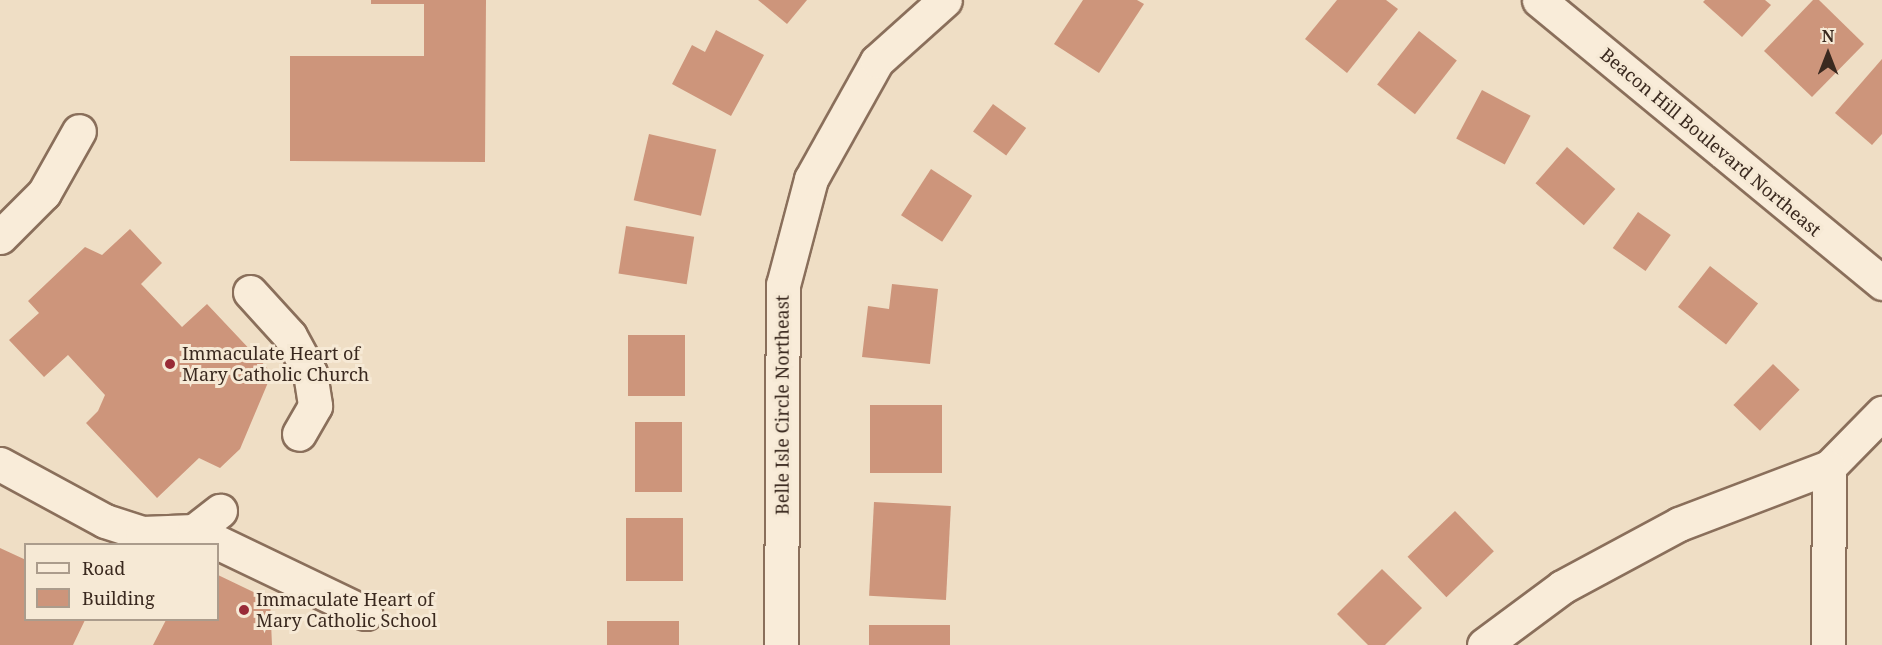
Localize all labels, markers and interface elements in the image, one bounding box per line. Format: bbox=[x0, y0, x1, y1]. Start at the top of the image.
north arrow bbox=[1798, 24, 1858, 84]
text: N bbox=[1822, 25, 1834, 47]
street label: Beacon Hill Boulevard Northeast bbox=[1596, 43, 1826, 241]
street label: Belle Isle Circle Northeast bbox=[771, 295, 793, 515]
place label: Immaculate Heart of Mary Catholic Church bbox=[182, 343, 369, 386]
marker: Immaculate Heart of Mary Catholic Church bbox=[163, 357, 177, 371]
legend bbox=[24, 543, 219, 621]
text: Road bbox=[82, 556, 125, 580]
text: Building bbox=[82, 586, 155, 610]
place label: Immaculate Heart of Mary Catholic School bbox=[256, 589, 437, 632]
marker: Immaculate Heart of Mary Catholic School bbox=[237, 603, 251, 617]

